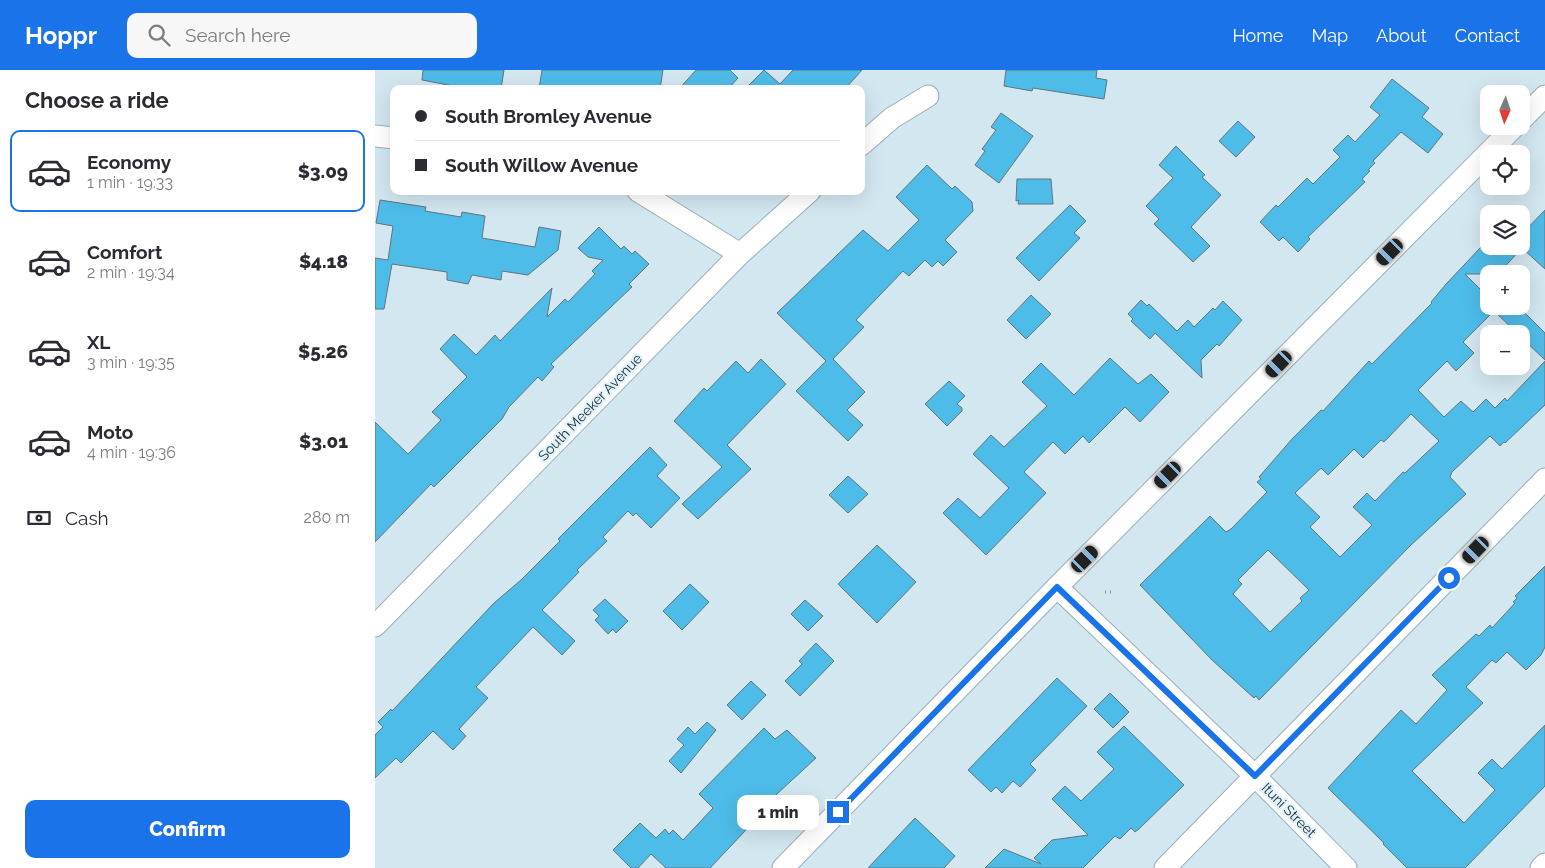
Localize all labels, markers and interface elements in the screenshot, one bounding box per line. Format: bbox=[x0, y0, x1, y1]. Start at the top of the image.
search box bbox=[127, 13, 477, 58]
text: Hoppr bbox=[25, 21, 97, 50]
icon: search bbox=[145, 21, 173, 49]
text: Search here bbox=[185, 24, 290, 46]
text: Home bbox=[1232, 25, 1283, 46]
text: Map bbox=[1311, 25, 1348, 46]
text: About bbox=[1376, 25, 1427, 46]
text: Contact bbox=[1455, 25, 1520, 46]
north arrow bbox=[1480, 85, 1530, 135]
map controls bbox=[1480, 85, 1530, 375]
text: Choose a ride bbox=[25, 87, 169, 113]
text: South Bromley Avenue bbox=[445, 105, 652, 127]
button: locate bbox=[1480, 145, 1530, 195]
icon: car bbox=[27, 149, 72, 194]
text: Economy bbox=[87, 151, 171, 173]
text: South Willow Avenue bbox=[445, 154, 638, 176]
text: $3.09 bbox=[298, 160, 348, 182]
text: 1 min · 19:33 bbox=[87, 173, 173, 192]
button: layers bbox=[1480, 205, 1530, 255]
car bbox=[1374, 236, 1405, 268]
icon: car bbox=[27, 239, 72, 284]
text: Comfort bbox=[87, 241, 162, 263]
text: $4.18 bbox=[299, 250, 348, 272]
text: 2 min · 19:34 bbox=[87, 263, 175, 282]
button: + bbox=[1480, 265, 1530, 315]
button: − bbox=[1480, 325, 1530, 375]
icon: car bbox=[27, 329, 72, 374]
text: XL bbox=[87, 331, 110, 353]
text: $5.26 bbox=[298, 340, 348, 362]
car bbox=[1263, 348, 1294, 380]
street label: South Meeker Avenue bbox=[535, 350, 645, 464]
text: 3 min · 19:35 bbox=[87, 353, 175, 372]
icon: car bbox=[27, 419, 72, 464]
text: Moto bbox=[87, 421, 133, 443]
text: $3.01 bbox=[299, 430, 348, 452]
text: 4 min · 19:36 bbox=[87, 443, 176, 462]
car bbox=[1152, 459, 1183, 491]
icon: cash bbox=[25, 504, 53, 532]
text: Cash bbox=[65, 507, 109, 529]
text: 280 m bbox=[304, 508, 350, 527]
car bbox=[1460, 534, 1491, 566]
car bbox=[1069, 543, 1100, 575]
route start bbox=[1438, 567, 1460, 589]
street label: Ituni Street bbox=[1259, 780, 1320, 841]
callout: 1 min bbox=[738, 794, 821, 830]
button: Confirm bbox=[25, 800, 350, 858]
route end bbox=[827, 801, 849, 823]
text: 1 min bbox=[757, 803, 799, 822]

